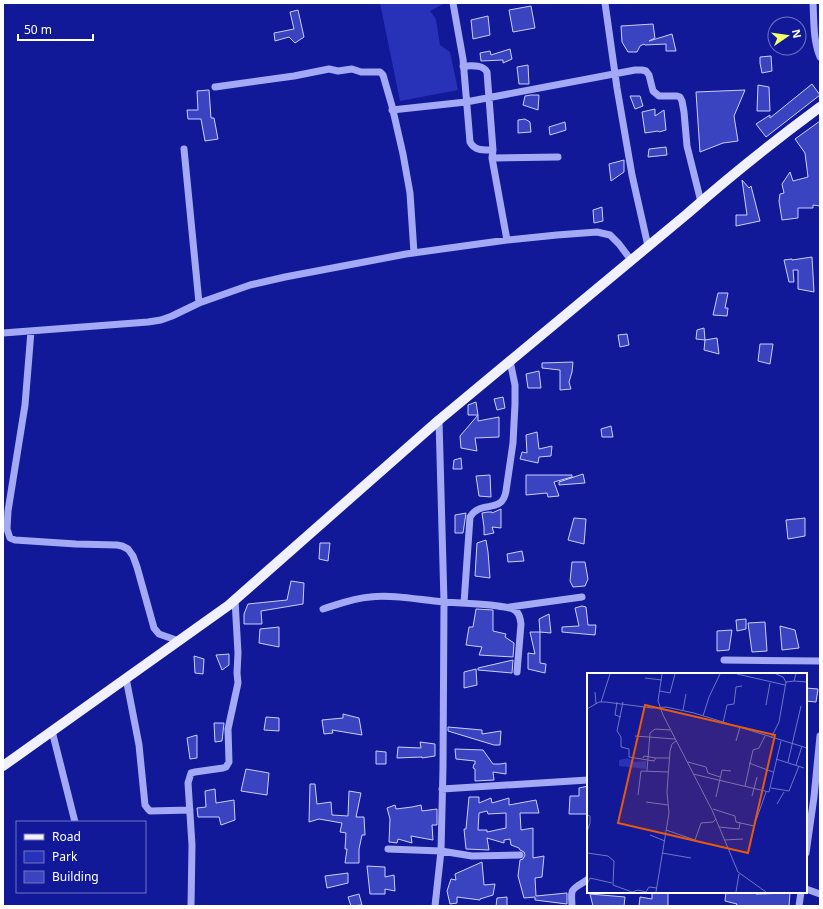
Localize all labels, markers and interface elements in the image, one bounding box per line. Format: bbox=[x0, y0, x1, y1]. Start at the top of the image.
scale bar bbox=[18, 16, 93, 42]
north arrow bbox=[767, 16, 807, 56]
text: 50 m bbox=[24, 21, 52, 38]
text: N bbox=[789, 28, 806, 40]
inset map bbox=[587, 673, 807, 893]
legend bbox=[16, 821, 146, 893]
text: Road bbox=[52, 828, 81, 845]
text: Park bbox=[52, 848, 78, 865]
text: Building bbox=[52, 868, 99, 885]

